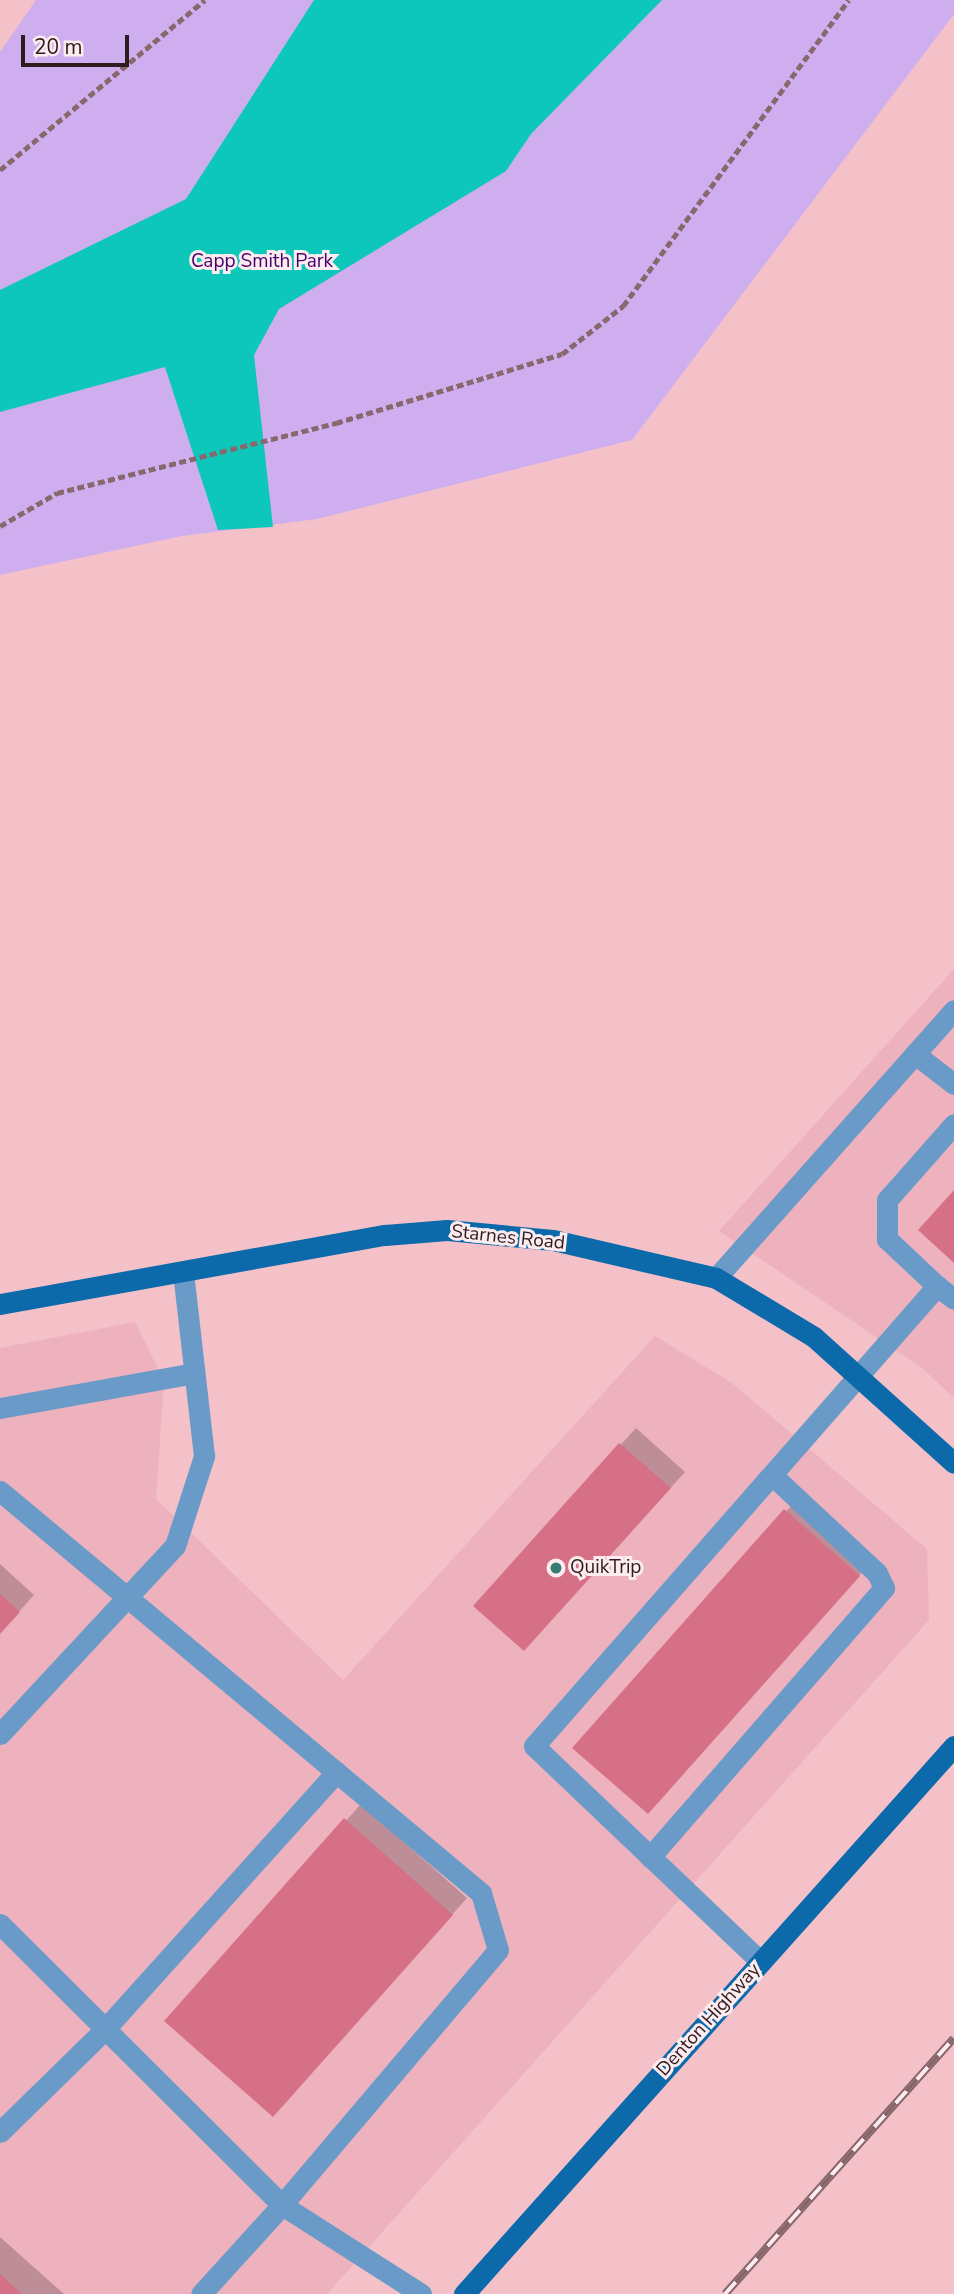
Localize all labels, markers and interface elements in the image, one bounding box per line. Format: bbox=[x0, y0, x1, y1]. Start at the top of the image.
scale bar bbox=[24, 21, 133, 65]
text: 20 m bbox=[34, 33, 83, 61]
park label: Capp Smith Park bbox=[191, 251, 333, 273]
street label: Starnes Road bbox=[450, 1221, 566, 1255]
place label: QuikTrip bbox=[570, 1557, 641, 1579]
marker: QuikTrip bbox=[548, 1560, 564, 1576]
street label: Denton Highway bbox=[652, 1959, 766, 2081]

